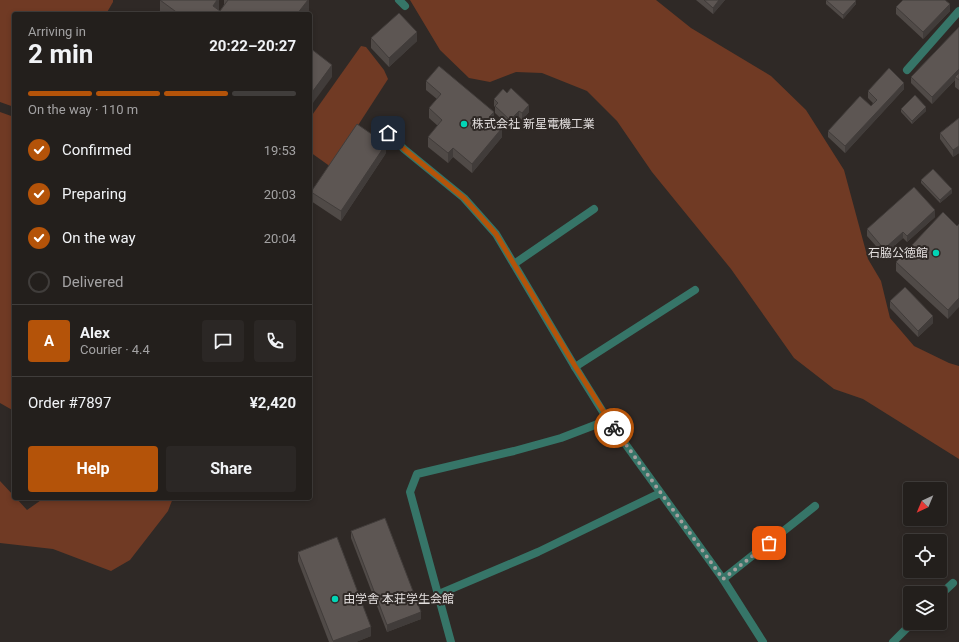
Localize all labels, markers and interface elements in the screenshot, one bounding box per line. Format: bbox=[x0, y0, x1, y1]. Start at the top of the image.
text: Arriving in bbox=[28, 24, 86, 39]
text: 20:22–20:27 bbox=[209, 37, 296, 55]
text: 2 min bbox=[28, 39, 93, 69]
text: On the way · 110 m bbox=[28, 102, 138, 117]
pin bbox=[371, 116, 405, 150]
place label: 株式会社 新星電機工業 bbox=[472, 117, 595, 131]
marker: 株式会社 新星電機工業 bbox=[459, 119, 469, 129]
icon: home bbox=[377, 122, 399, 144]
icon: check bbox=[28, 139, 50, 161]
text: Confirmed bbox=[62, 141, 132, 159]
text: 19:53 bbox=[264, 143, 296, 158]
icon: check bbox=[28, 183, 50, 205]
text: Preparing bbox=[62, 185, 126, 203]
text: 20:03 bbox=[264, 187, 296, 202]
icon: check bbox=[28, 227, 50, 249]
text: On the way bbox=[62, 229, 136, 247]
text: 20:04 bbox=[264, 231, 296, 246]
place label: 石脇公徳館 bbox=[868, 246, 928, 260]
marker: 石脇公徳館 bbox=[931, 248, 941, 258]
text: Delivered bbox=[62, 273, 124, 291]
button: chat bbox=[202, 320, 244, 362]
button: phone bbox=[254, 320, 296, 362]
text: Alex bbox=[80, 324, 110, 342]
text: A bbox=[44, 332, 54, 350]
text: Courier · 4.4 bbox=[80, 342, 150, 357]
text: Order #7897 bbox=[28, 394, 111, 412]
text: ¥2,420 bbox=[250, 394, 296, 412]
courier bbox=[594, 408, 634, 448]
icon: bike bbox=[603, 417, 625, 439]
button: Help bbox=[28, 446, 158, 492]
button: Share bbox=[166, 446, 296, 492]
north arrow bbox=[903, 482, 947, 526]
map controls bbox=[903, 482, 947, 630]
pin bbox=[752, 526, 786, 560]
icon: bag bbox=[758, 532, 780, 554]
button: locate bbox=[903, 534, 947, 578]
button: layers bbox=[903, 586, 947, 630]
place label: 由学舎 本荘学生会館 bbox=[343, 592, 454, 606]
marker: 由学舎 本荘学生会館 bbox=[330, 594, 340, 604]

